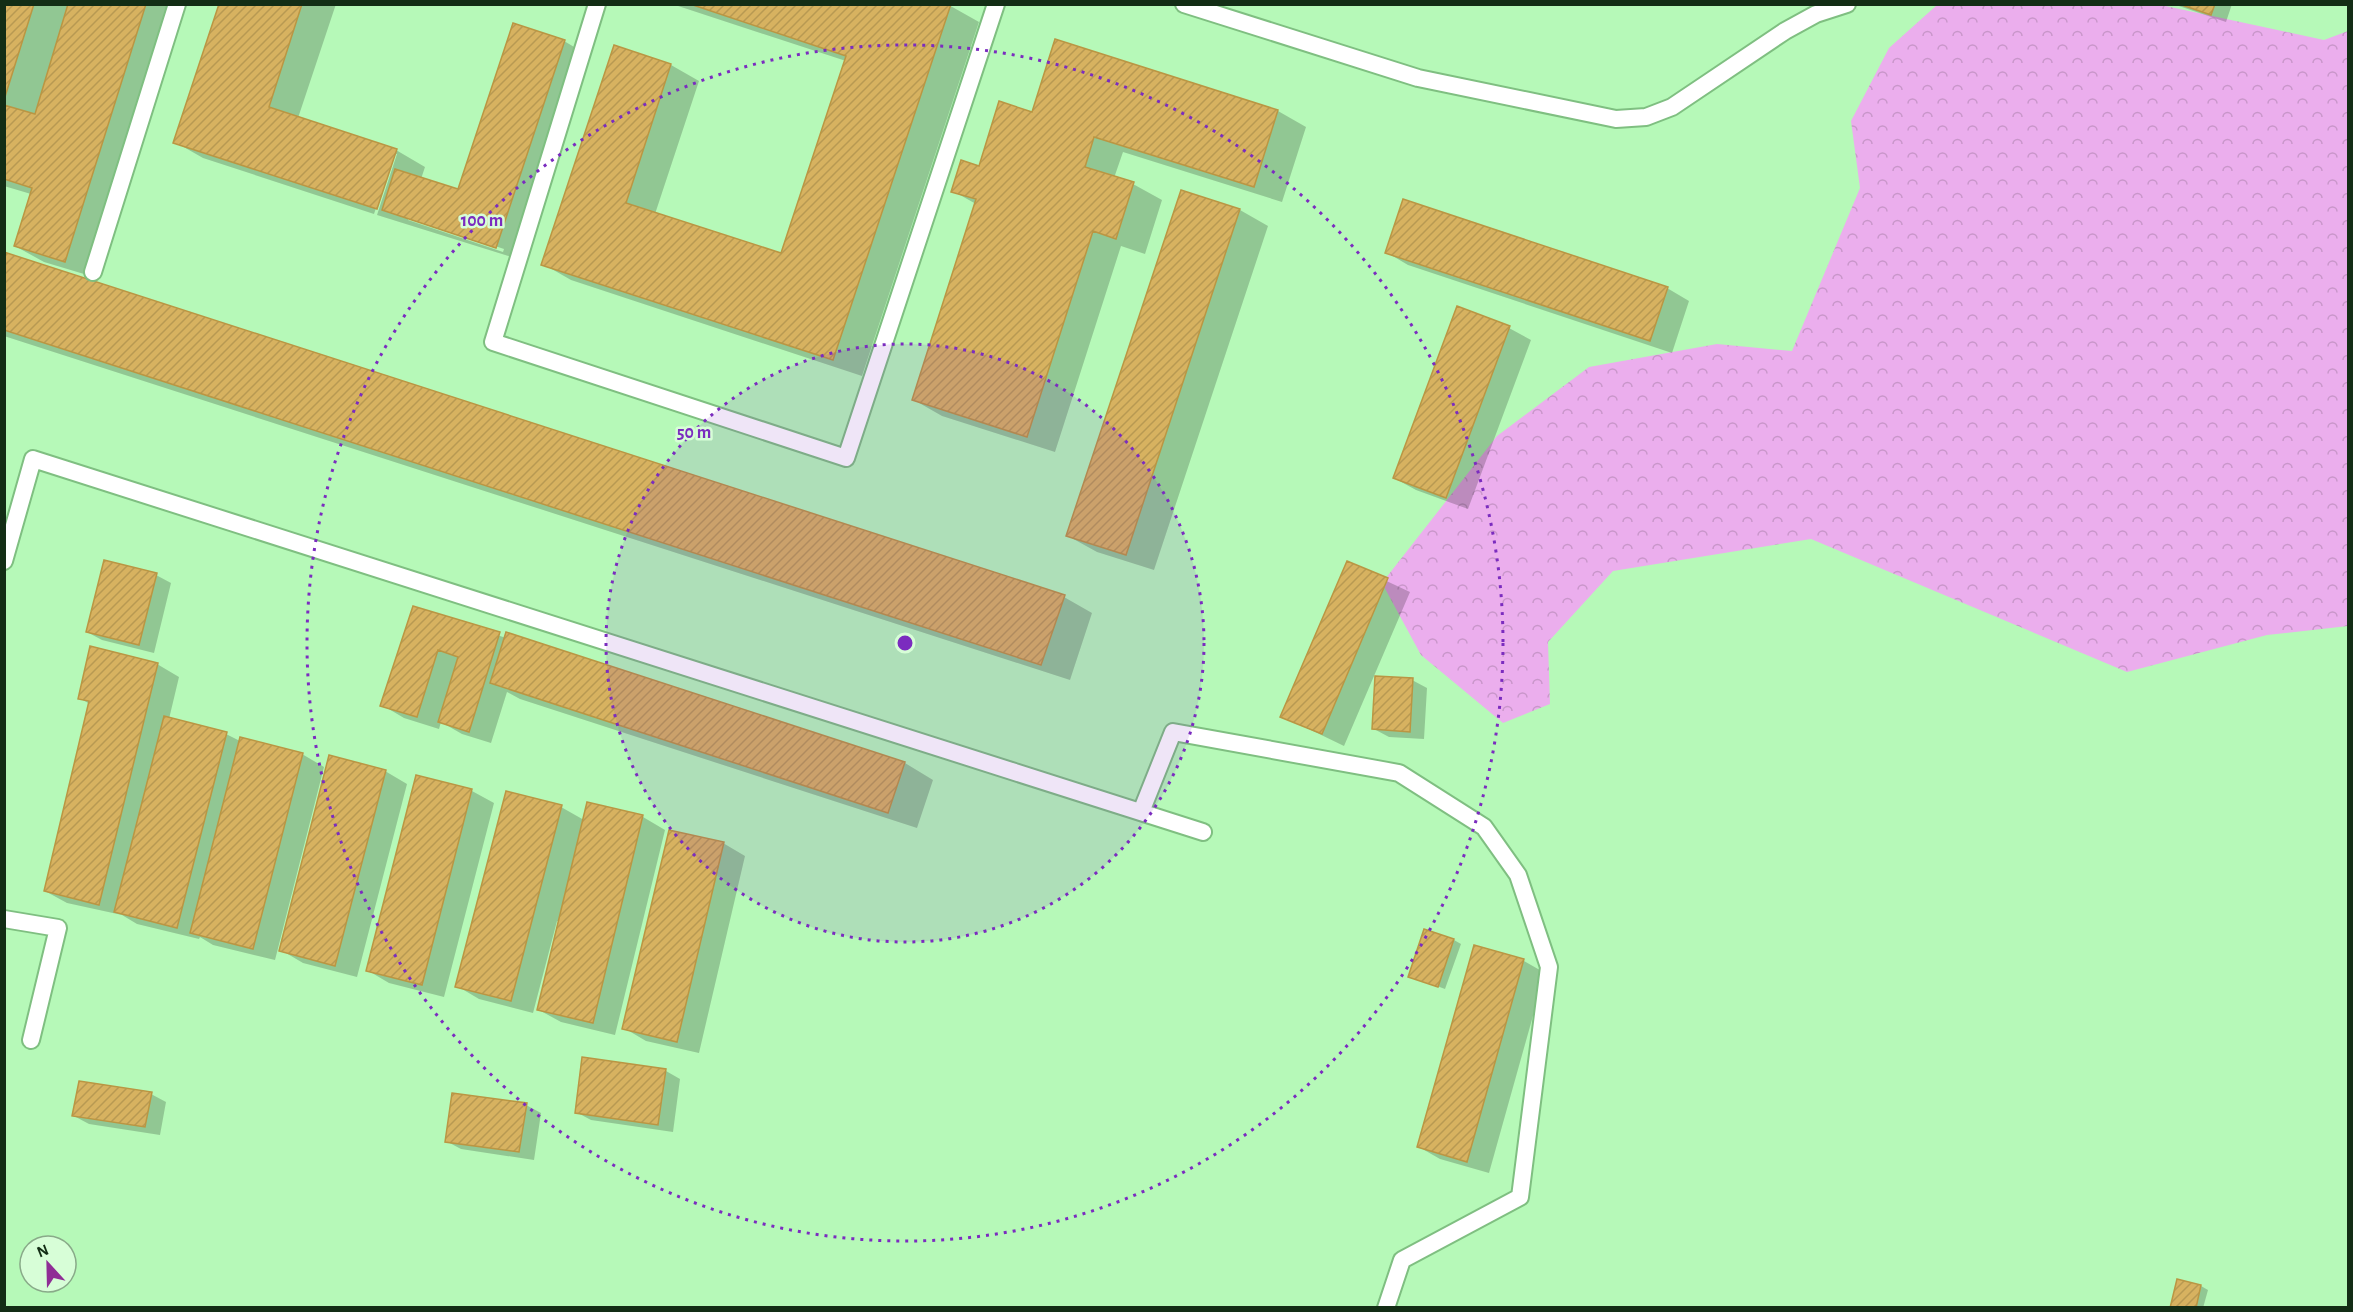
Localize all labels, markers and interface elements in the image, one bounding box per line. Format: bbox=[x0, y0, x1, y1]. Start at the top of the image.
text: 100 m bbox=[461, 212, 503, 230]
text: 50 m bbox=[677, 424, 711, 442]
centre of rings bbox=[895, 633, 915, 653]
north arrow bbox=[18, 1234, 78, 1294]
text: N bbox=[35, 1242, 51, 1261]

